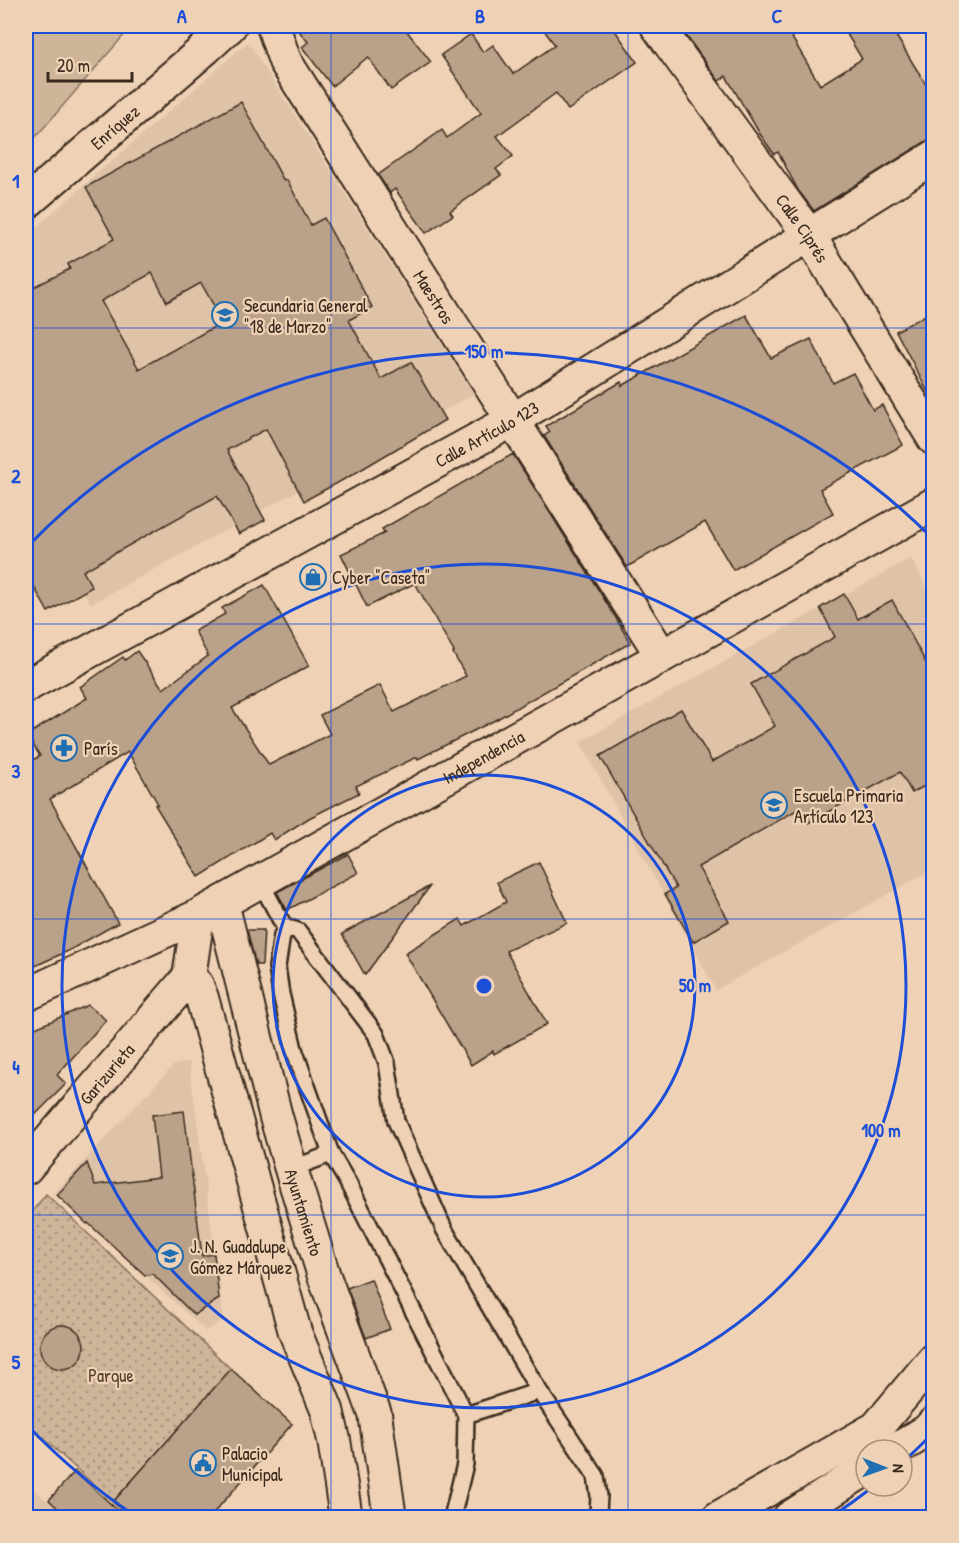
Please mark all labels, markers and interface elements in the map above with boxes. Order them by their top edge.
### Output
text: A [177,2,187,29]
text: B [475,2,485,29]
text: C [772,2,783,29]
scale bar [48,45,132,83]
text: 20 m [57,53,90,78]
street label: Enríquez [85,98,145,155]
text: 1 [12,167,20,194]
street label: Calle Ciprés [770,188,835,267]
street label: Maestros [408,265,461,328]
place label: Secundaria General "18 de Marzo" [244,293,368,339]
school or university icon: Secundaria General "18 de Marzo" [210,300,240,330]
text: 150 m [465,339,503,364]
street label: Calle Artículo 123 [430,395,543,473]
text: 2 [11,462,21,489]
shop icon: Cyber "Caseta" [298,562,328,592]
place label: Cyber "Caseta" [332,565,430,590]
street label: Independencia [438,724,528,789]
pharmacy icon: París [49,733,79,763]
place label: París [84,736,118,761]
text: 3 [12,757,21,784]
place label: Escuela Primaria Artículo 123 [794,783,903,829]
school or university icon: Escuela Primaria Artículo 123 [759,790,789,820]
text: 50 m [679,973,711,998]
centre of rings [474,976,494,996]
street label: Garizurieta [73,1038,140,1110]
text: 4 [12,1053,20,1080]
text: 100 m [861,1118,901,1143]
street label: Ayuntamiento [279,1165,330,1259]
place label: J. N. Guadalupe Gómez Márquez [190,1234,293,1280]
school or university icon: J. N. Guadalupe Gómez Márquez [155,1241,185,1271]
text: 5 [12,1348,21,1375]
park label: Parque [88,1363,134,1388]
north arrow [854,1438,914,1498]
place label: Palacio Municipal [222,1441,283,1487]
public building icon: Palacio Municipal [188,1448,218,1478]
text: N [888,1464,910,1473]

